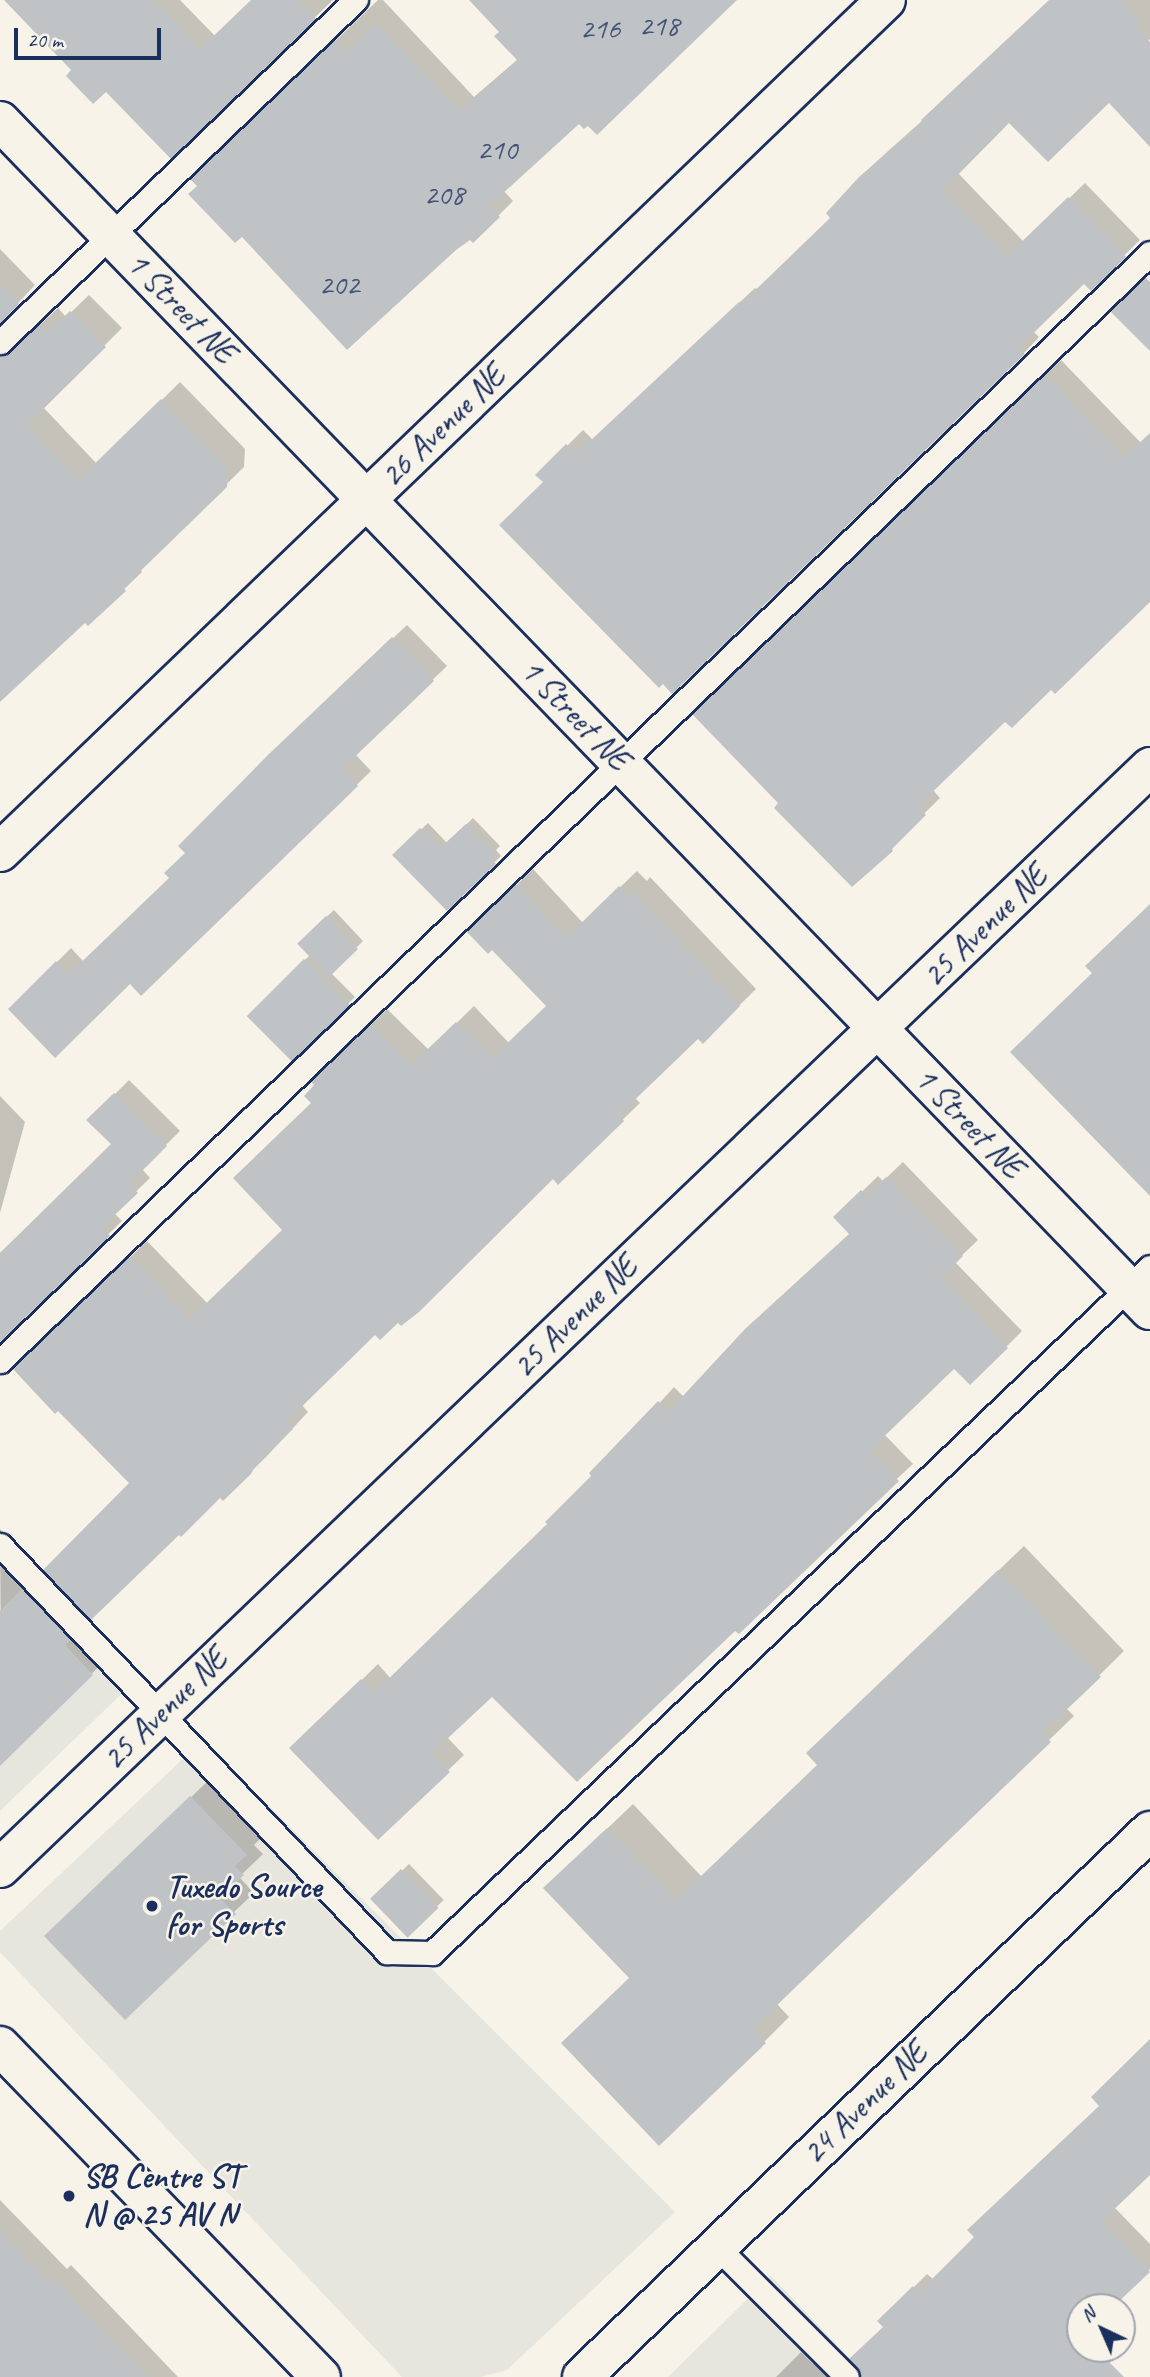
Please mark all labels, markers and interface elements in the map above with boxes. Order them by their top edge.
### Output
house number: 218 [639,7,679,43]
house number: 216 [580,10,620,46]
scale bar [18,14,164,58]
text: 20 m [27,27,63,53]
house number: 210 [477,131,517,167]
house number: 208 [424,176,464,212]
street label: 1 Street NE [118,244,244,372]
house number: 202 [319,266,359,302]
street label: 26 Avenue NE [372,357,514,495]
street label: 1 Street NE [512,651,638,779]
street label: 25 Avenue NE [914,857,1056,995]
street label: 1 Street NE [906,1059,1032,1187]
street label: 25 Avenue NE [504,1248,646,1386]
street label: 25 Avenue NE [94,1640,236,1778]
place label: Tuxedo Source for Sports [166,1867,321,1945]
marker: Tuxedo Source for Sports [144,1898,160,1914]
street label: 24 Avenue NE [794,2034,936,2172]
place label: SB Centre ST N @ 25 AV N [83,2157,240,2235]
marker: SB Centre ST N @ 25 AV N [61,2188,77,2204]
north arrow [1066,2293,1136,2363]
text: N [1075,2302,1100,2327]

